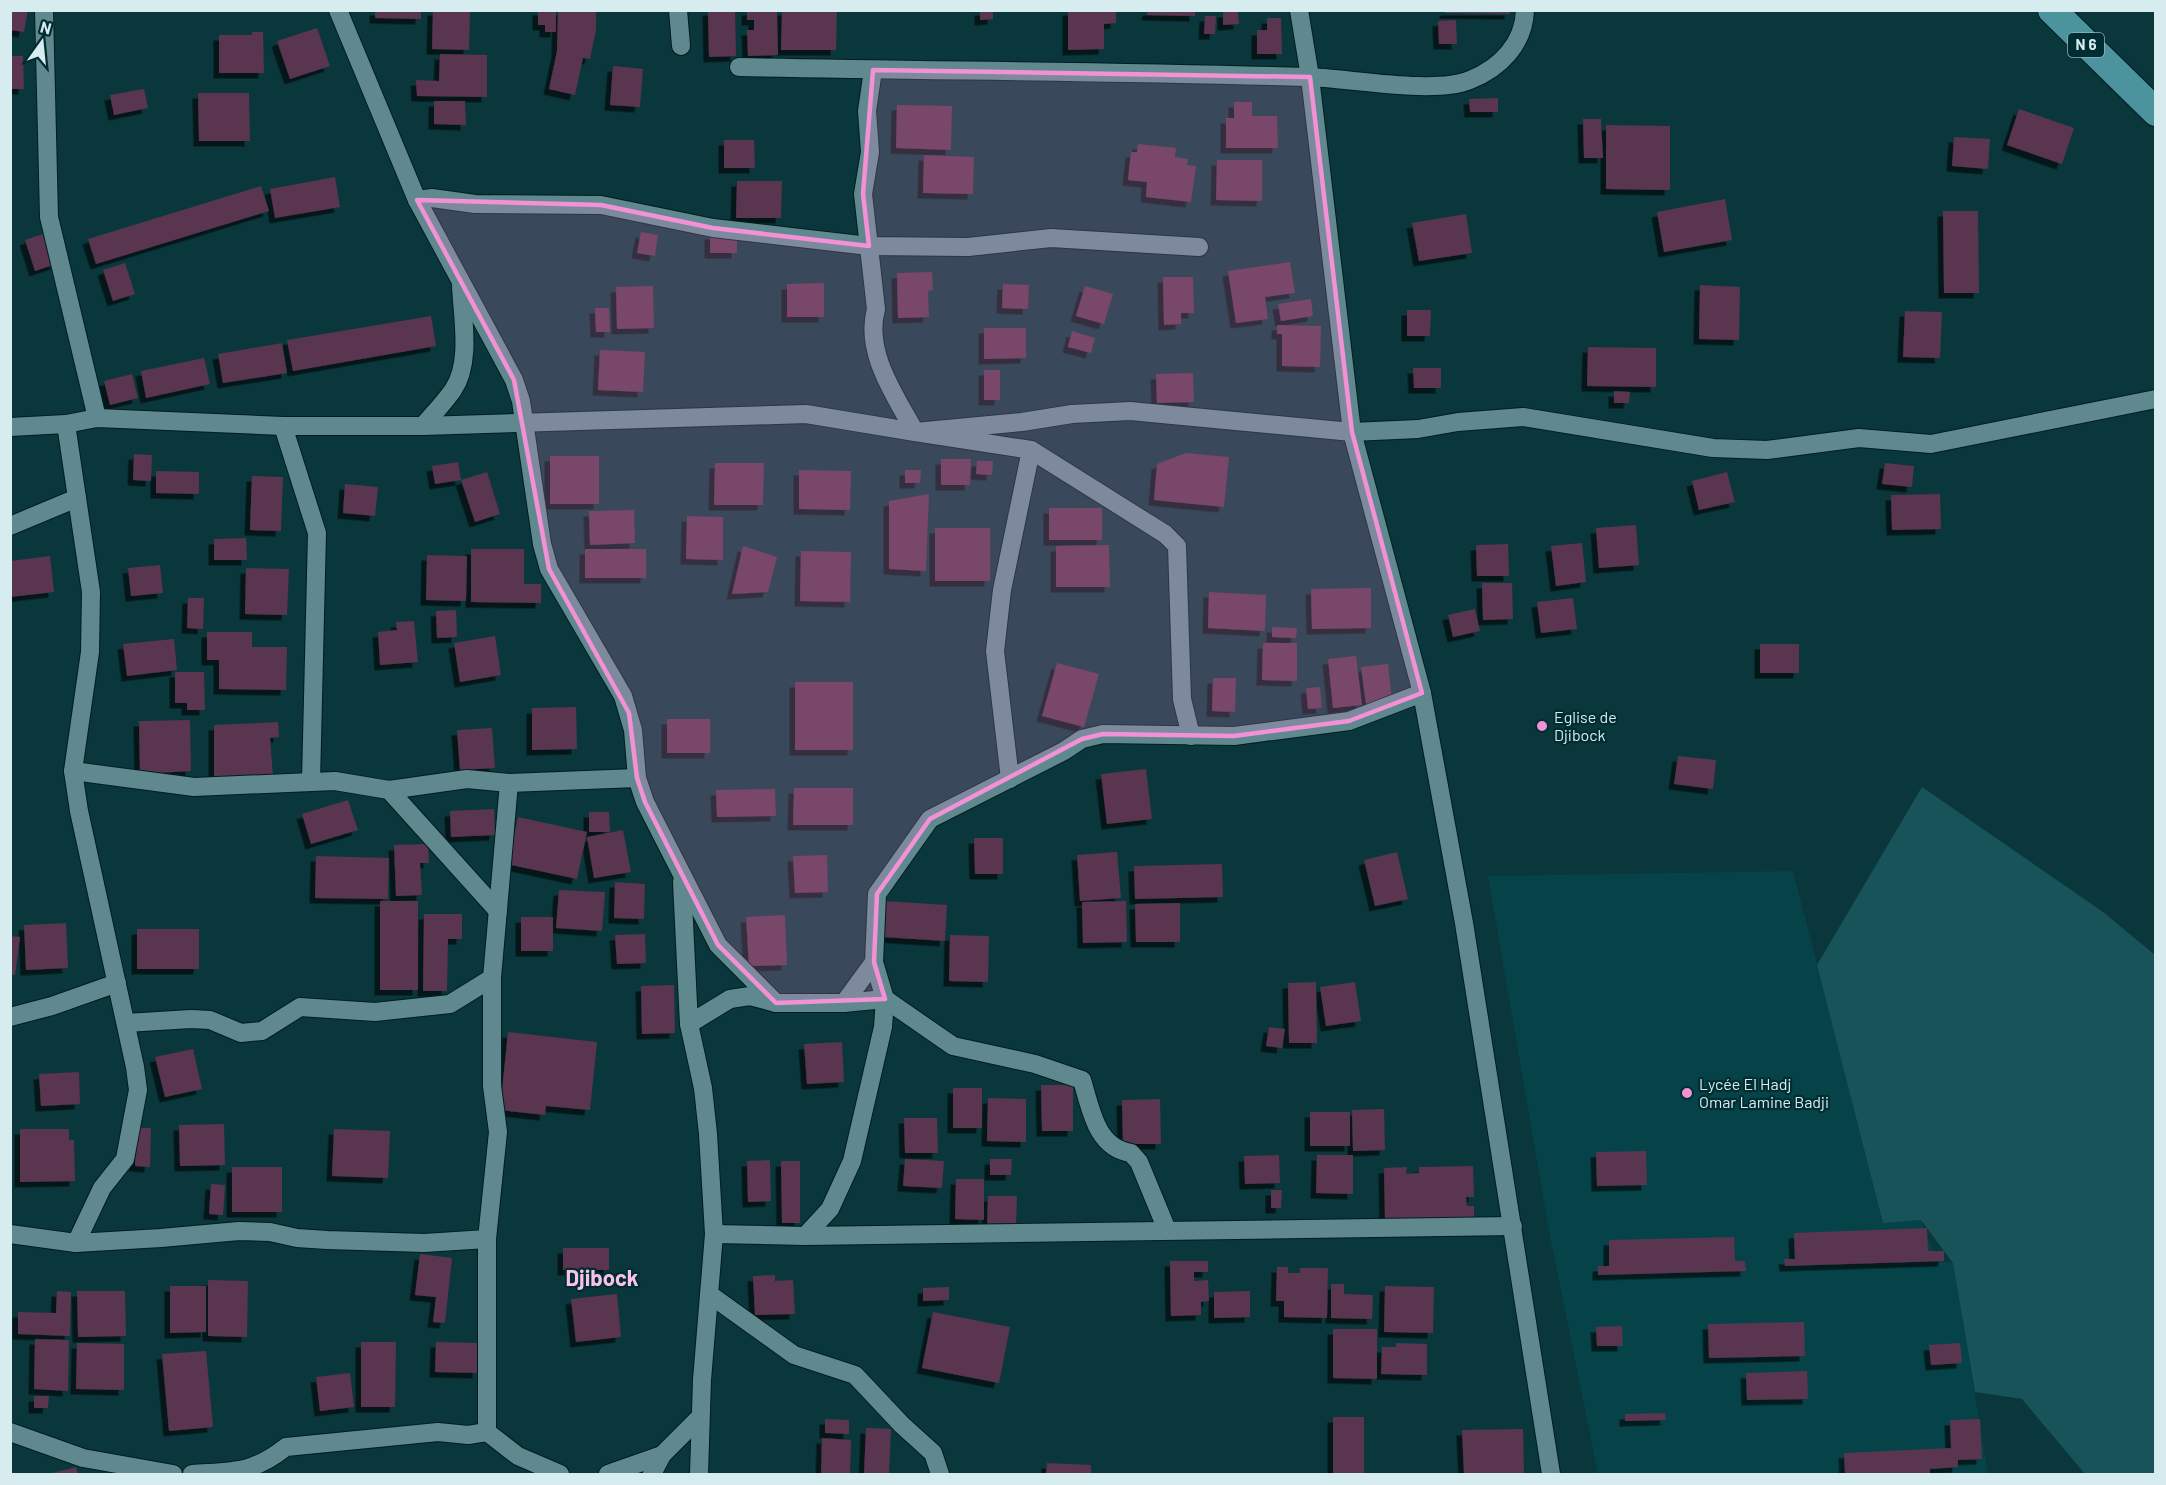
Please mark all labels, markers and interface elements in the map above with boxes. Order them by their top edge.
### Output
north arrow [12,12,72,72]
text: N [38,16,54,38]
road number: N 6 [2068,33,2104,57]
place label: Eglise de Djibock [1554,707,1617,744]
marker: Eglise de Djibock [1535,719,1549,733]
place label: Lycée El Hadj Omar Lamine Badji [1699,1074,1829,1111]
marker: Lycée El Hadj Omar Lamine Badji [1680,1086,1694,1100]
district label: Djibock [566,1264,639,1290]

